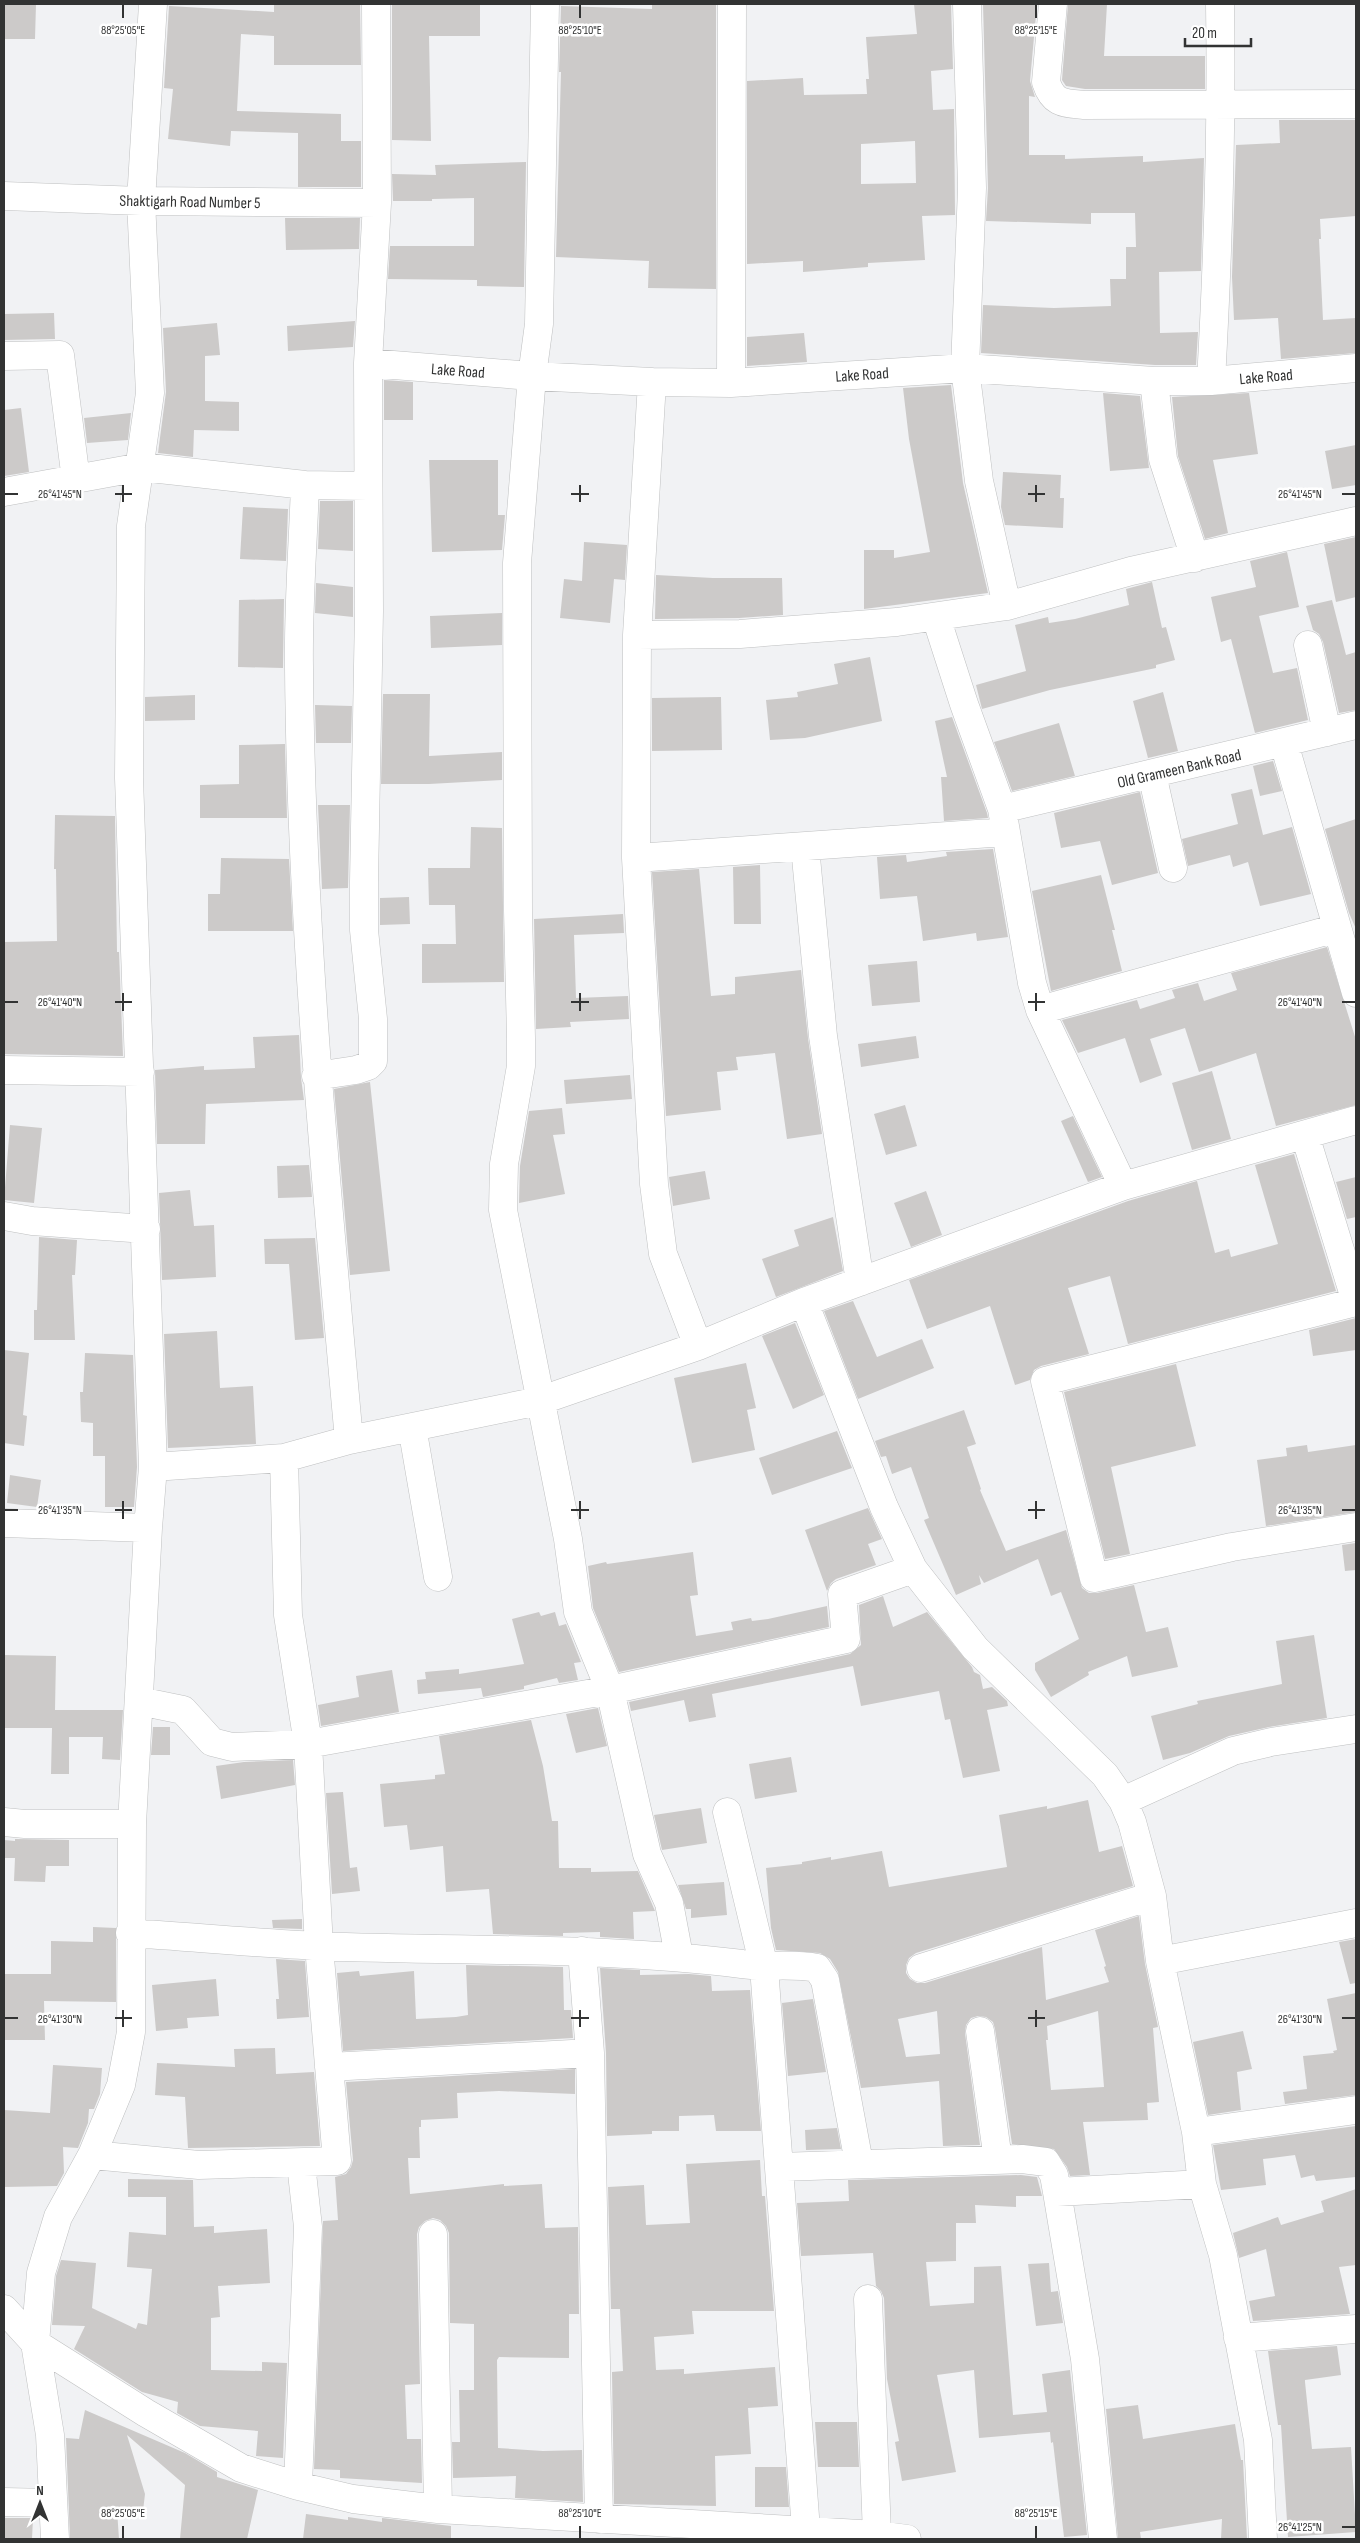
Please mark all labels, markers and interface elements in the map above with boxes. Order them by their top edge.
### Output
scale bar [1185,15,1251,47]
text: 88°25'05"E [101,23,145,38]
text: 88°25'10"E [558,23,602,38]
text: 88°25'15"E [1014,23,1058,38]
text: 20 m [1192,24,1217,43]
street label: Shaktigarh Road Number 5 [119,192,261,213]
street label: Lake Road [431,360,485,383]
street label: Lake Road [835,364,889,387]
street label: Lake Road [1239,366,1294,389]
text: 26°41'45"N [38,487,82,502]
text: 26°41'45"N [1278,487,1322,502]
street label: Old Grameen Bank Road [1116,746,1243,793]
text: 26°41'40"N [38,995,82,1010]
text: 26°41'40"N [1278,995,1322,1010]
text: 26°41'35"N [38,1503,82,1518]
text: 26°41'35"N [1278,1503,1322,1518]
text: 26°41'30"N [38,2012,82,2027]
text: 26°41'30"N [1278,2012,1322,2027]
north arrow [15,2478,65,2528]
text: N [36,2482,44,2499]
text: 88°25'05"E [101,2506,145,2521]
text: 88°25'10"E [558,2506,602,2521]
text: 88°25'15"E [1014,2506,1058,2521]
text: 26°41'25"N [1278,2520,1322,2535]

